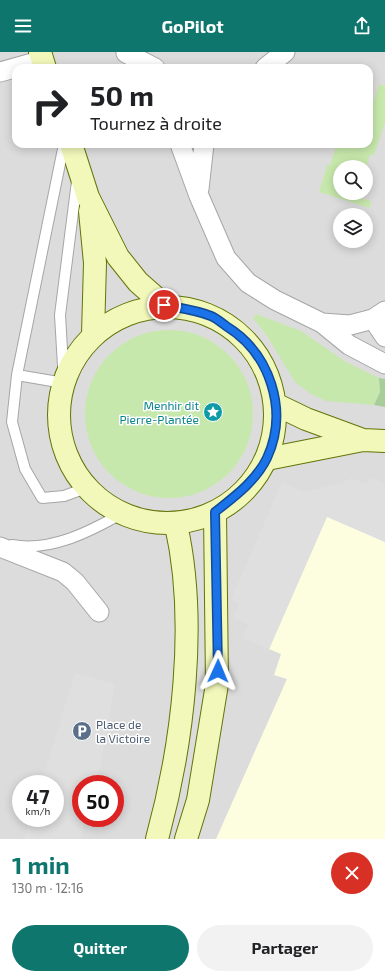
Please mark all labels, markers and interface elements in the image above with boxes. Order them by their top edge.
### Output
icon: menu [12,15,34,37]
text: GoPilot [161,15,224,37]
icon: share [351,15,373,37]
text: 50 m [90,78,154,112]
icon: right [24,80,76,132]
text: Tournez à droite [90,112,222,134]
map controls [333,160,373,248]
button: search [333,160,373,200]
button: layers [333,208,373,248]
pin [147,288,181,322]
icon: arrive [153,294,175,316]
place label: Menhir dit Pierre-Plantée [120,398,199,426]
place icon: Menhir dit Pierre-Plantée [202,401,224,423]
position arrow [197,650,239,692]
place label: Place de la Victoire [96,717,150,745]
parking icon: Place de la Victoire [71,720,93,742]
speed limit sign: 50 [72,775,124,827]
text: 47 [26,784,50,808]
text: km/h [26,805,50,817]
text: 1 min [12,850,70,879]
button: close [331,852,373,894]
text: 130 m · 12:16 [12,880,84,896]
button: Quitter [12,925,189,971]
button: Partager [197,925,373,971]

